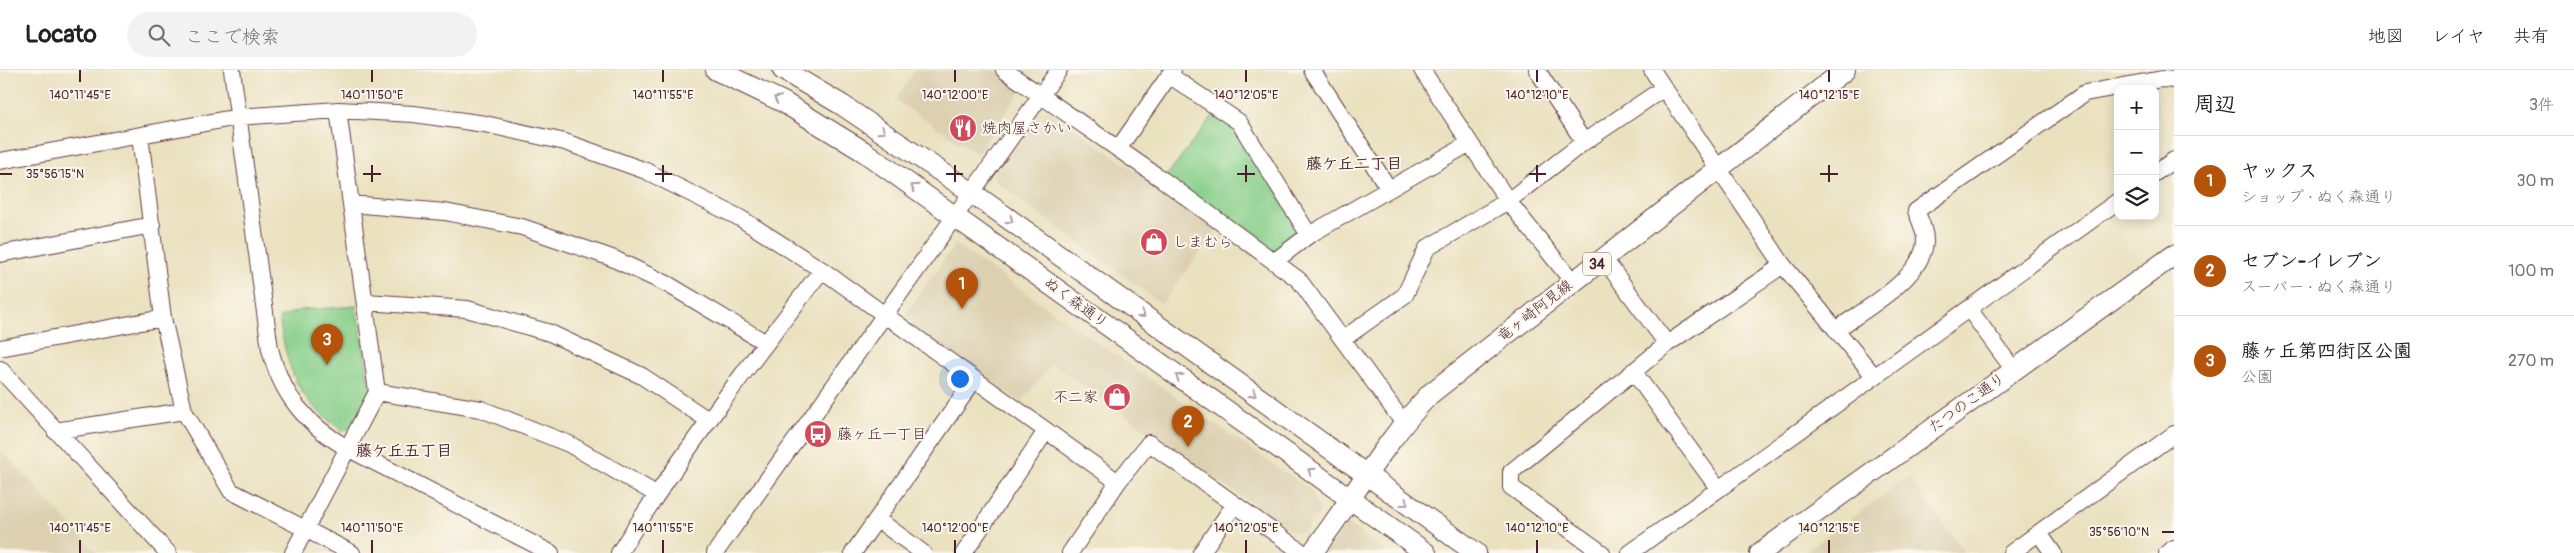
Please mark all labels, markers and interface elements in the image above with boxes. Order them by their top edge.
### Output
search box [127,12,477,57]
text: Locato [25,20,97,49]
icon: search [145,21,173,49]
text: ここで検索 [185,25,280,49]
text: 地図 [2368,25,2404,48]
text: レイヤ [2432,25,2485,48]
text: 共有 [2513,25,2549,48]
map controls [2114,85,2159,220]
button: + [2114,85,2159,130]
text: 140°11'45"E [49,88,111,103]
text: 140°11'50"E [341,88,403,103]
text: 140°11'55"E [633,88,694,103]
text: 140°12'00"E [922,88,988,103]
text: 140°12'05"E [1214,88,1278,103]
text: 140°12'10"E [1506,88,1568,103]
text: 140°12'15"E [1798,88,1860,103]
text: 周辺 [2194,91,2236,118]
one-way arrow [773,95,782,106]
text: 3件 [2529,95,2554,115]
restaurant icon: 焼肉屋さかい [948,113,978,143]
place label: 焼肉屋さかい [982,119,1072,138]
one-way arrow [877,125,886,135]
button: − [2114,130,2159,175]
district label: 藤ケ丘二丁目 [1306,154,1402,174]
text: ヤックス [2241,159,2317,183]
text: 35°56'15"N [26,167,84,182]
text: 1 [2207,171,2213,191]
text: 30 m [2516,171,2554,191]
button: layers [2114,175,2159,220]
one-way arrow [910,184,920,193]
text: ショップ · ぬく森通り [2241,187,2396,207]
one-way arrow [1004,214,1014,223]
shop icon: しまむら [1139,227,1169,257]
place label: しまむら [1173,233,1233,252]
text: セブン-イレブン [2241,249,2382,273]
road number: 34 [1583,252,1611,275]
text: 2 [2206,261,2214,281]
text: 100 m [2508,261,2554,281]
pin: 1 [946,268,978,309]
street label: ぬく森通り [1040,273,1112,333]
street label: 竜ヶ崎阿見線 [1494,276,1576,346]
text: スーパー · ぬく森通り [2241,277,2396,297]
one-way arrow [1136,309,1146,318]
pin: 3 [311,324,343,365]
text: 藤ヶ丘第四街区公園 [2241,339,2412,363]
text: 3 [2206,351,2214,371]
text: 270 m [2508,351,2554,371]
your location [947,366,973,392]
text: 公園 [2241,367,2273,387]
street label: たつのこ通り [1925,369,2009,437]
one-way arrow [1175,374,1184,383]
shop icon: 不二家 [1102,382,1132,412]
place label: 不二家 [1053,388,1098,407]
one-way arrow [1247,388,1257,397]
pin: 2 [1172,406,1204,447]
bus stop icon: 藤ヶ丘一丁目 [803,419,833,449]
place label: 藤ヶ丘一丁目 [837,425,927,444]
district label: 藤ケ丘五丁目 [356,441,452,461]
one-way arrow [1307,468,1317,477]
one-way arrow [1400,497,1409,506]
text: 140°11'45"E [49,521,111,536]
text: 140°11'50"E [341,521,403,536]
text: 140°11'55"E [633,521,694,536]
text: 140°12'00"E [922,521,988,536]
text: 140°12'05"E [1214,521,1278,536]
text: 140°12'10"E [1506,521,1568,536]
text: 140°12'15"E [1798,521,1860,536]
text: 35°56'10"N [2089,525,2149,540]

